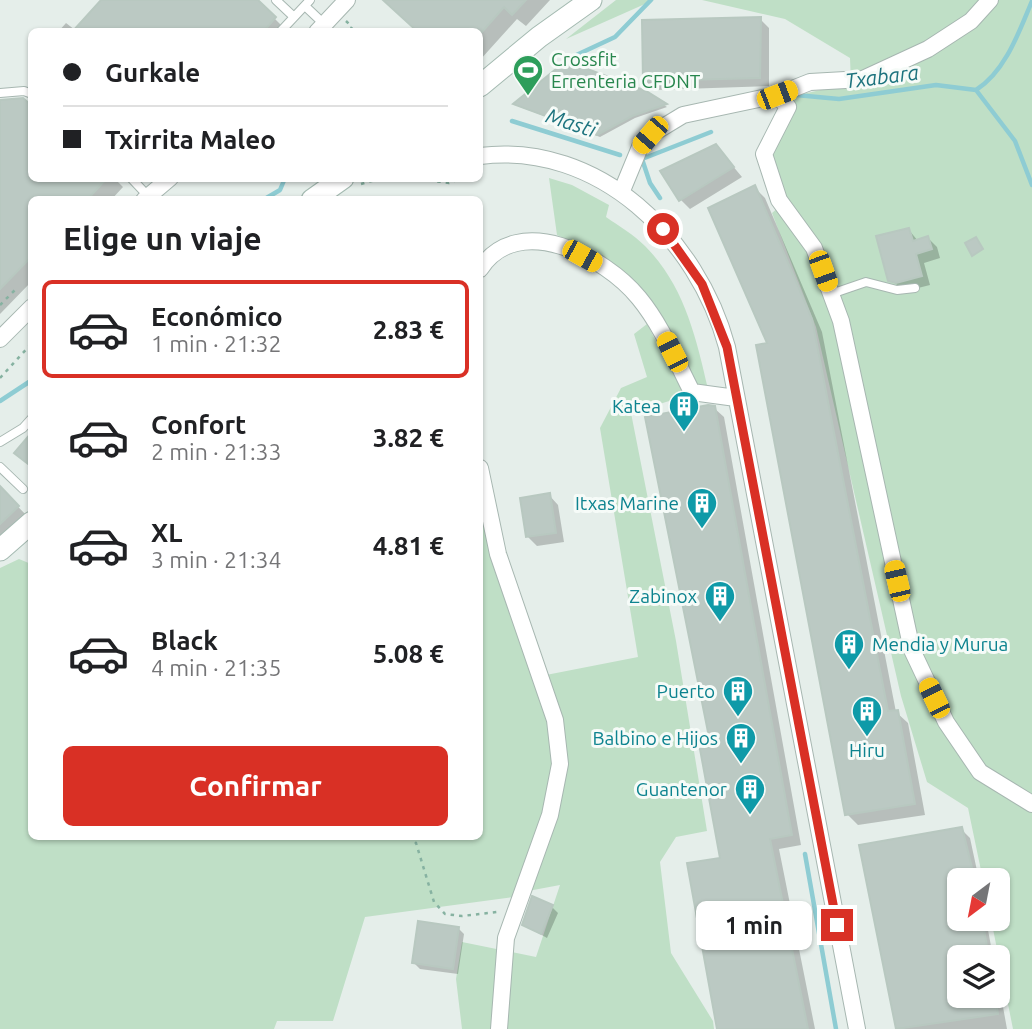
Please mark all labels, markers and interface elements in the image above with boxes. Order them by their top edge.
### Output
place label: Crossfit Errenteria CFDNT [551,48,701,92]
sports icon: Crossfit Errenteria CFDNT [511,53,545,97]
text: Gurkale [105,58,200,87]
water label: Txabara [844,60,920,92]
car [754,78,801,112]
water label: Masti [543,103,600,142]
car [629,112,672,158]
text: Txirrita Maleo [105,125,276,154]
route start [647,213,679,245]
text: Elige un viaje [63,220,262,256]
car [559,237,606,275]
car [806,248,841,294]
icon: car [67,298,130,361]
text: Económico [151,302,283,331]
text: 2.83 € [373,315,444,344]
car [654,329,691,375]
text: 1 min · 21:32 [151,331,282,356]
building icon: Katea [667,389,701,433]
place label: Katea [612,395,661,417]
icon: car [67,406,130,469]
text: Confort [151,410,246,439]
text: 3.82 € [373,423,444,452]
text: 2 min · 21:33 [151,439,282,464]
building icon: Itxas Marine [685,486,719,530]
place label: Itxas Marine [575,492,679,514]
icon: car [67,514,130,577]
text: XL [151,518,182,547]
text: 4.81 € [373,531,444,560]
text: 3 min · 21:34 [151,547,282,572]
car [883,558,912,604]
building icon: Zabinox [703,579,737,623]
place label: Zabinox [629,585,697,607]
icon: car [67,622,130,685]
text: Black [151,626,218,655]
building icon: Mendia y Murua [832,627,866,671]
place label: Mendia y Murua [872,633,1008,655]
text: 5.08 € [373,639,444,668]
text: 4 min · 21:35 [151,655,282,680]
building icon: Puerto [721,674,755,718]
car [916,675,953,721]
place label: Puerto [657,680,715,702]
building icon: Hiru [850,694,884,738]
building icon: Balbino e Hijos [724,721,758,765]
place label: Balbino e Hijos [592,727,718,749]
place label: Hiru [849,739,885,761]
button: Confirmar [63,746,448,826]
building icon: Guantenor [733,772,767,816]
place label: Guantenor [636,778,727,800]
north arrow [947,868,1010,931]
map controls [947,868,1010,1008]
callout: 1 min [697,900,812,950]
route end [821,909,853,941]
text: 1 min [725,913,783,938]
button: layers [947,945,1010,1008]

